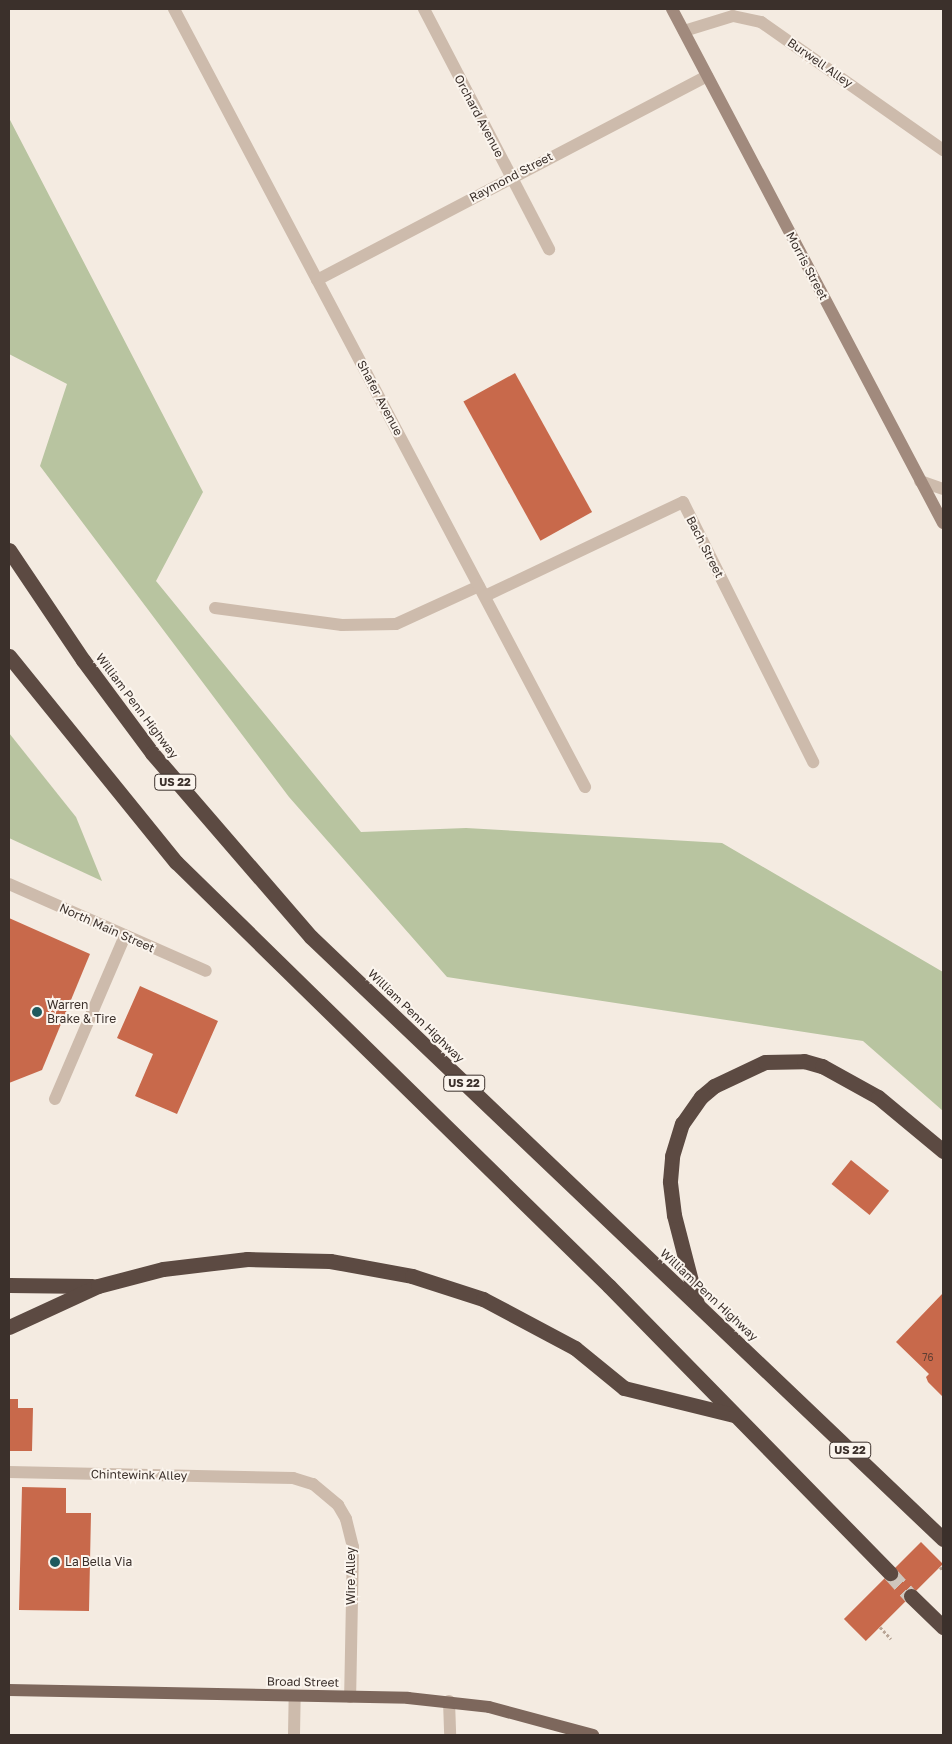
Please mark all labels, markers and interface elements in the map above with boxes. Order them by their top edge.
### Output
street label: Burwell Alley [785,35,855,91]
street label: Orchard Avenue [451,72,507,160]
street label: Raymond Street [467,149,555,205]
street label: Morris Street [783,230,831,302]
street label: Shafer Avenue [354,358,406,438]
street label: Bach Street [683,514,727,580]
street label: William Penn Highway [93,650,181,762]
road number: US 22 [154,774,196,790]
street label: North Main Street [57,901,157,955]
street label: William Penn Highway [365,966,467,1066]
place label: Warren Brake & Tire [47,998,116,1026]
marker: Warren Brake & Tire [31,1006,43,1018]
road number: US 22 [443,1074,485,1092]
street label: William Penn Highway [657,1246,761,1344]
house number: 76 [922,1352,934,1364]
road number: US 22 [829,1442,871,1458]
street label: Chintewink Alley [91,1467,187,1483]
street label: Wire Alley [344,1547,358,1605]
place label: La Bella Via [65,1555,132,1569]
marker: La Bella Via [49,1556,61,1568]
street label: Broad Street [267,1674,339,1690]

